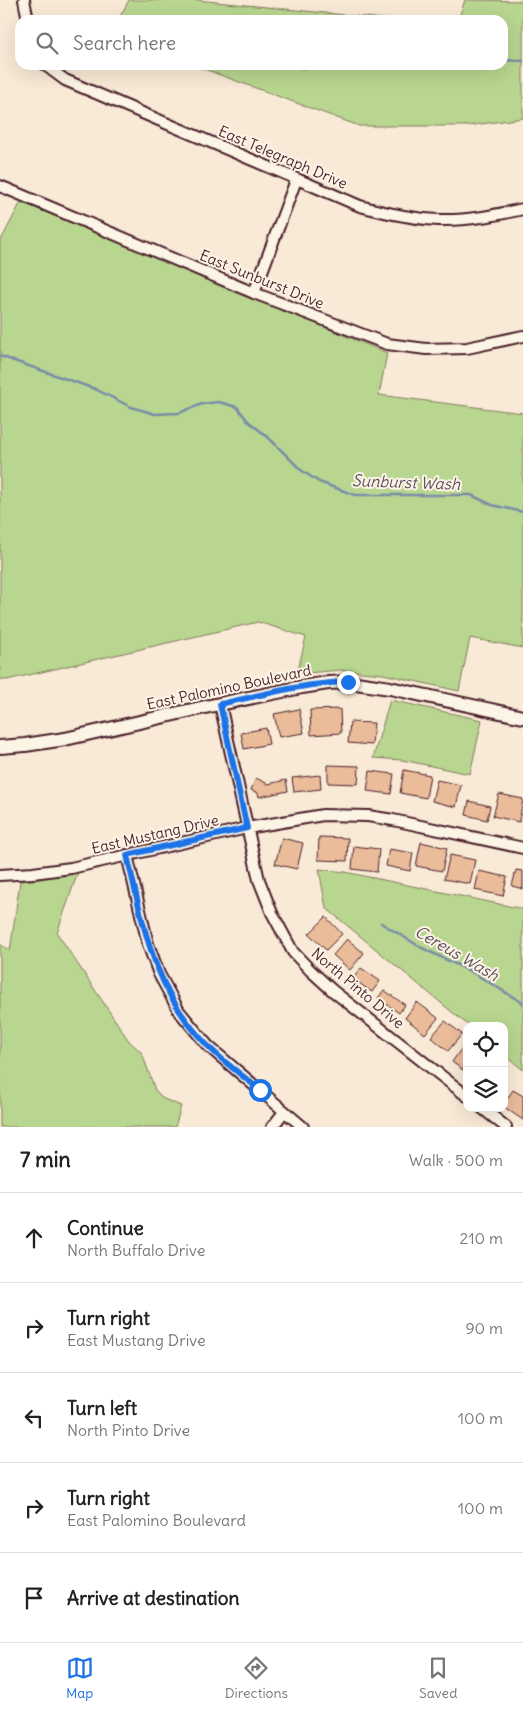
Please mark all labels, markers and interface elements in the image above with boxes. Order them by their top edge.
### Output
search box [15,15,508,70]
icon: search [33,29,61,57]
text: Search here [73,31,176,55]
street label: East Telegraph Drive [216,121,350,193]
street label: East Sunburst Drive [197,245,327,313]
water label: Sunburst Wash [352,470,461,494]
street label: East Palomino Boulevard [145,660,313,714]
route end [337,671,360,694]
street label: East Mustang Drive [90,810,220,858]
water label: Cereus Wash [412,921,503,985]
street label: North Pinto Drive [308,944,408,1032]
map controls [463,1022,508,1112]
button: locate [463,1022,508,1067]
button: layers [463,1067,508,1112]
route start [249,1079,272,1102]
text: 7 min [20,1146,71,1173]
text: Walk · 500 m [409,1150,503,1170]
text: Continue [67,1216,144,1240]
icon: ahead [20,1224,48,1252]
text: 210 m [460,1228,503,1248]
text: North Buffalo Drive [67,1240,205,1260]
text: Turn right [67,1306,150,1330]
icon: right [20,1314,48,1342]
text: 90 m [465,1318,503,1338]
text: East Mustang Drive [67,1330,206,1350]
text: Turn left [67,1396,137,1420]
icon: left [20,1404,48,1432]
text: 100 m [458,1408,503,1428]
text: North Pinto Drive [67,1420,190,1440]
text: Turn right [67,1486,150,1510]
icon: right [20,1494,48,1522]
text: 100 m [458,1498,503,1518]
text: East Palomino Boulevard [67,1510,246,1530]
icon: arrive [20,1584,48,1612]
text: Arrive at destination [67,1586,240,1610]
tab: Map [66,1654,94,1702]
tab: Directions [225,1654,288,1702]
tab: Saved [419,1654,457,1702]

